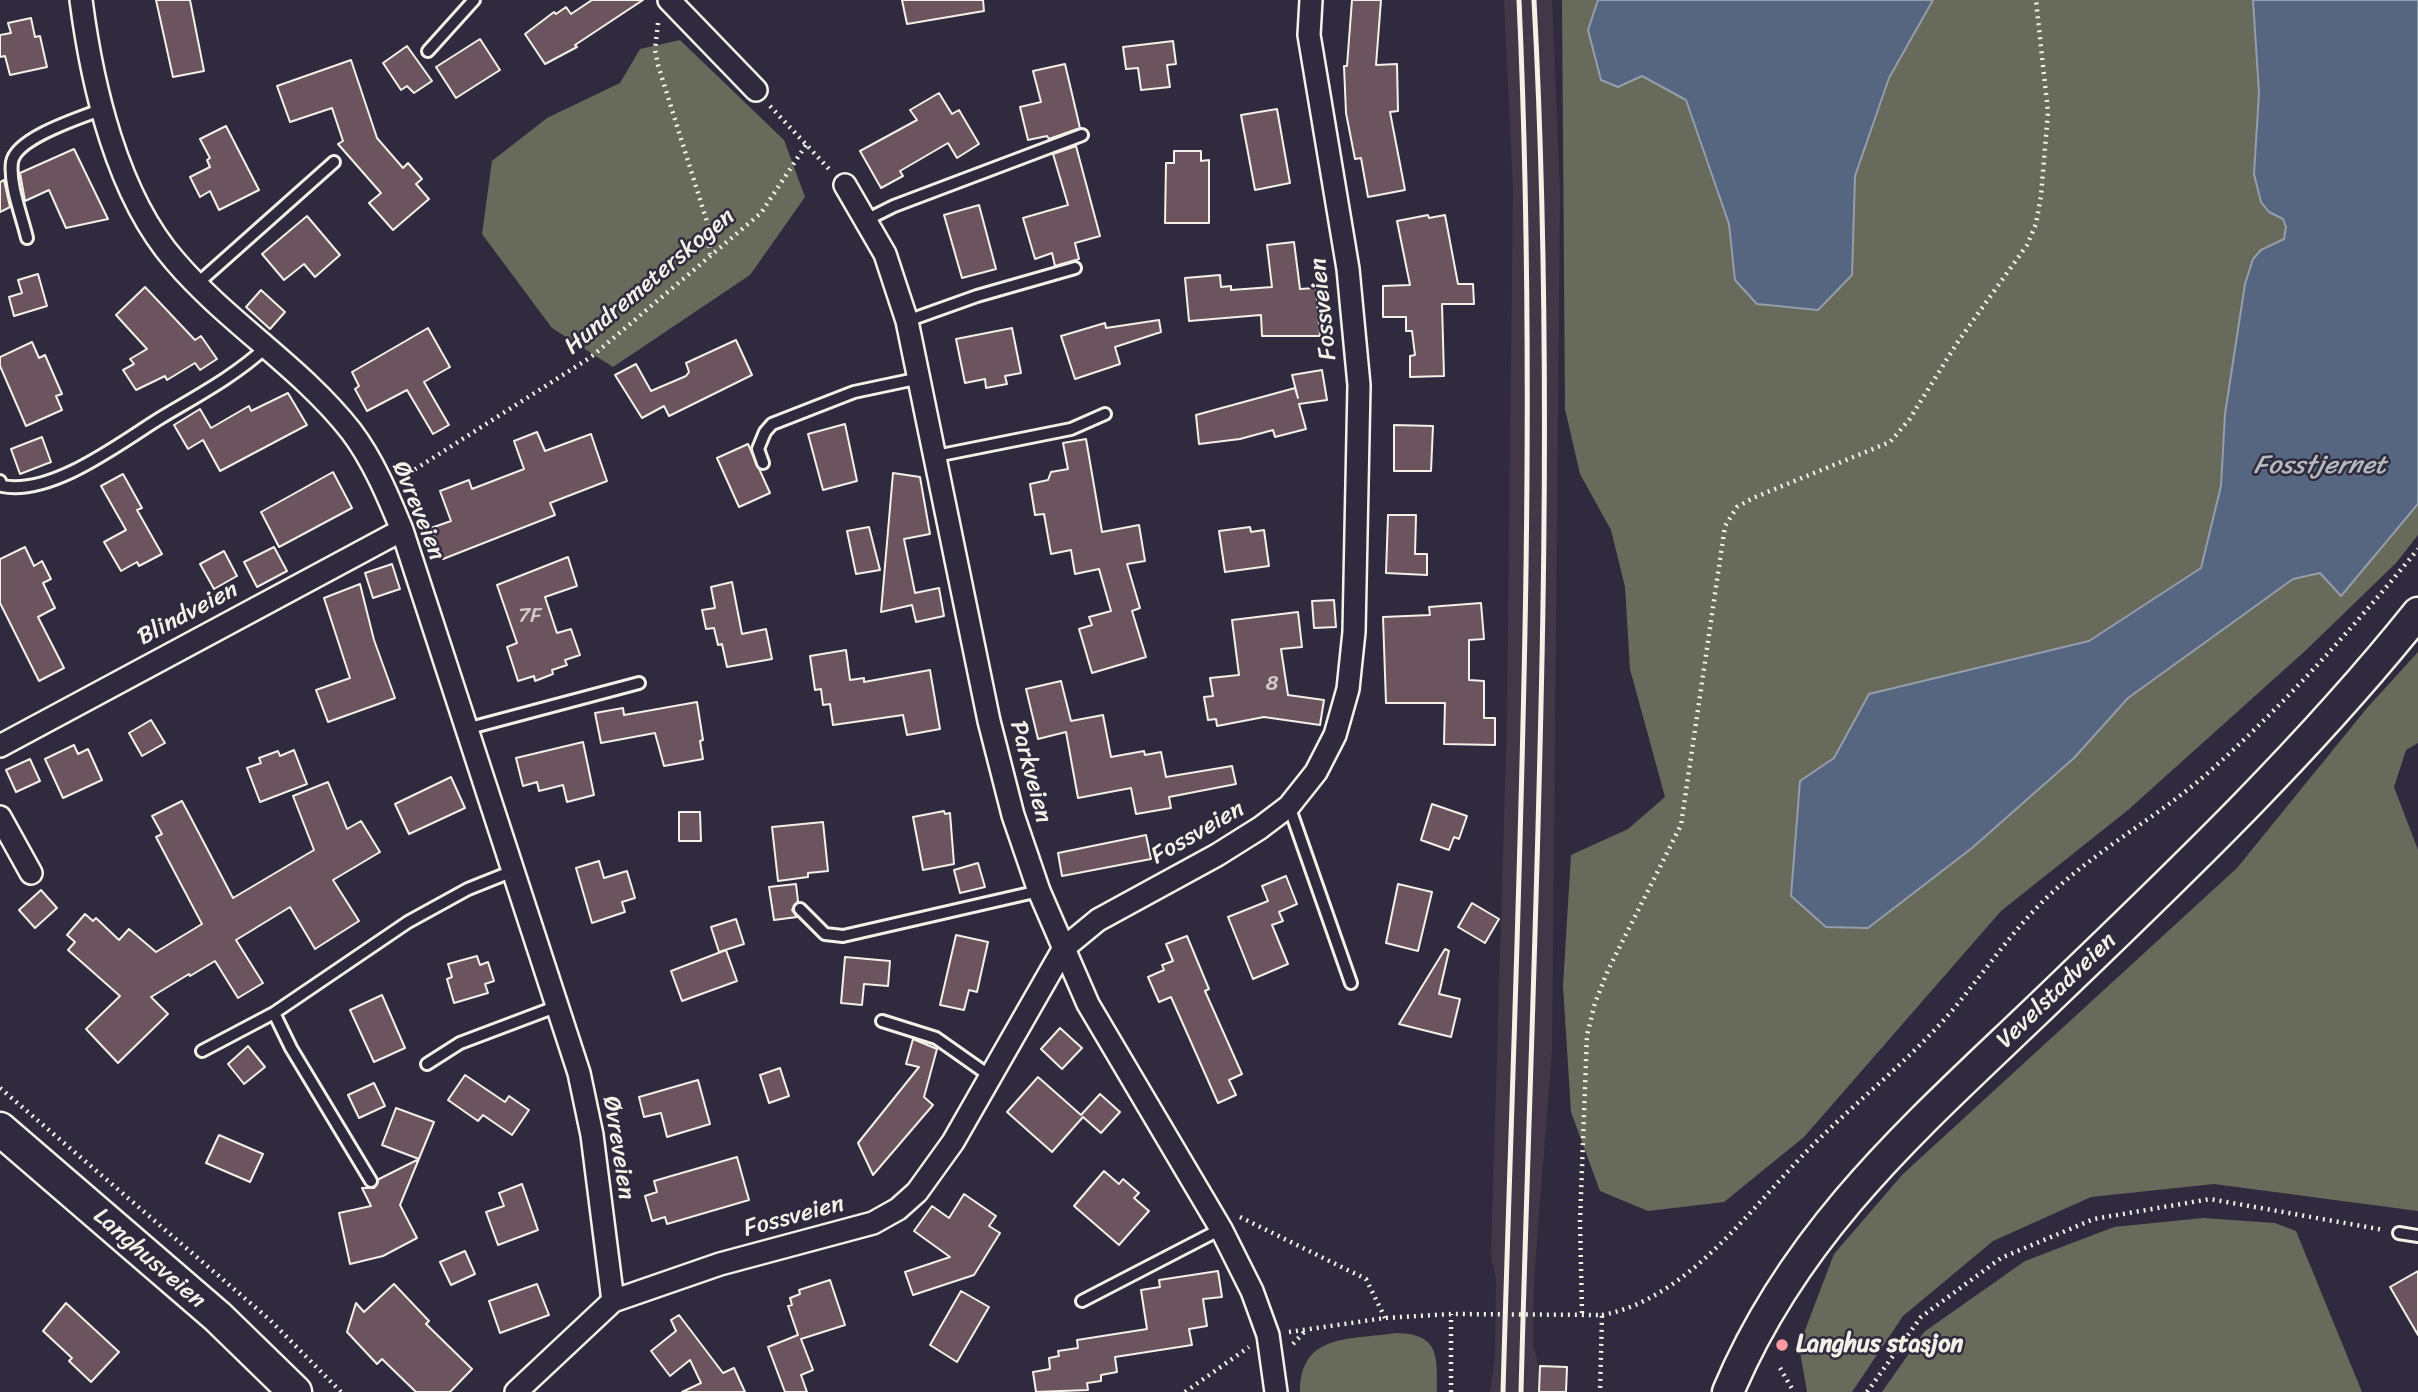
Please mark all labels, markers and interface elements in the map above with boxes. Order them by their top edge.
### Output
street label: Hundremeterskogen [559,203,741,361]
street label: Fossveien [1304,256,1344,362]
water label: Fosstjernet [2254,450,2386,482]
street label: Øvreveien [385,457,451,565]
street label: Blindveien [133,576,243,652]
house number: 7F [518,604,542,630]
house number: 8 [1266,672,1278,698]
street label: Parkveien [1003,718,1057,826]
street label: Fossveien [1146,795,1250,871]
street label: Vevelstadveien [1991,927,2123,1055]
street label: Øvreveien [596,1094,640,1202]
street label: Fossveien [741,1190,847,1244]
street label: Langhusveien [87,1202,211,1316]
place label: Langhus stasjon [1796,1331,1963,1359]
marker: Langhus stasjon [1774,1337,1790,1353]

